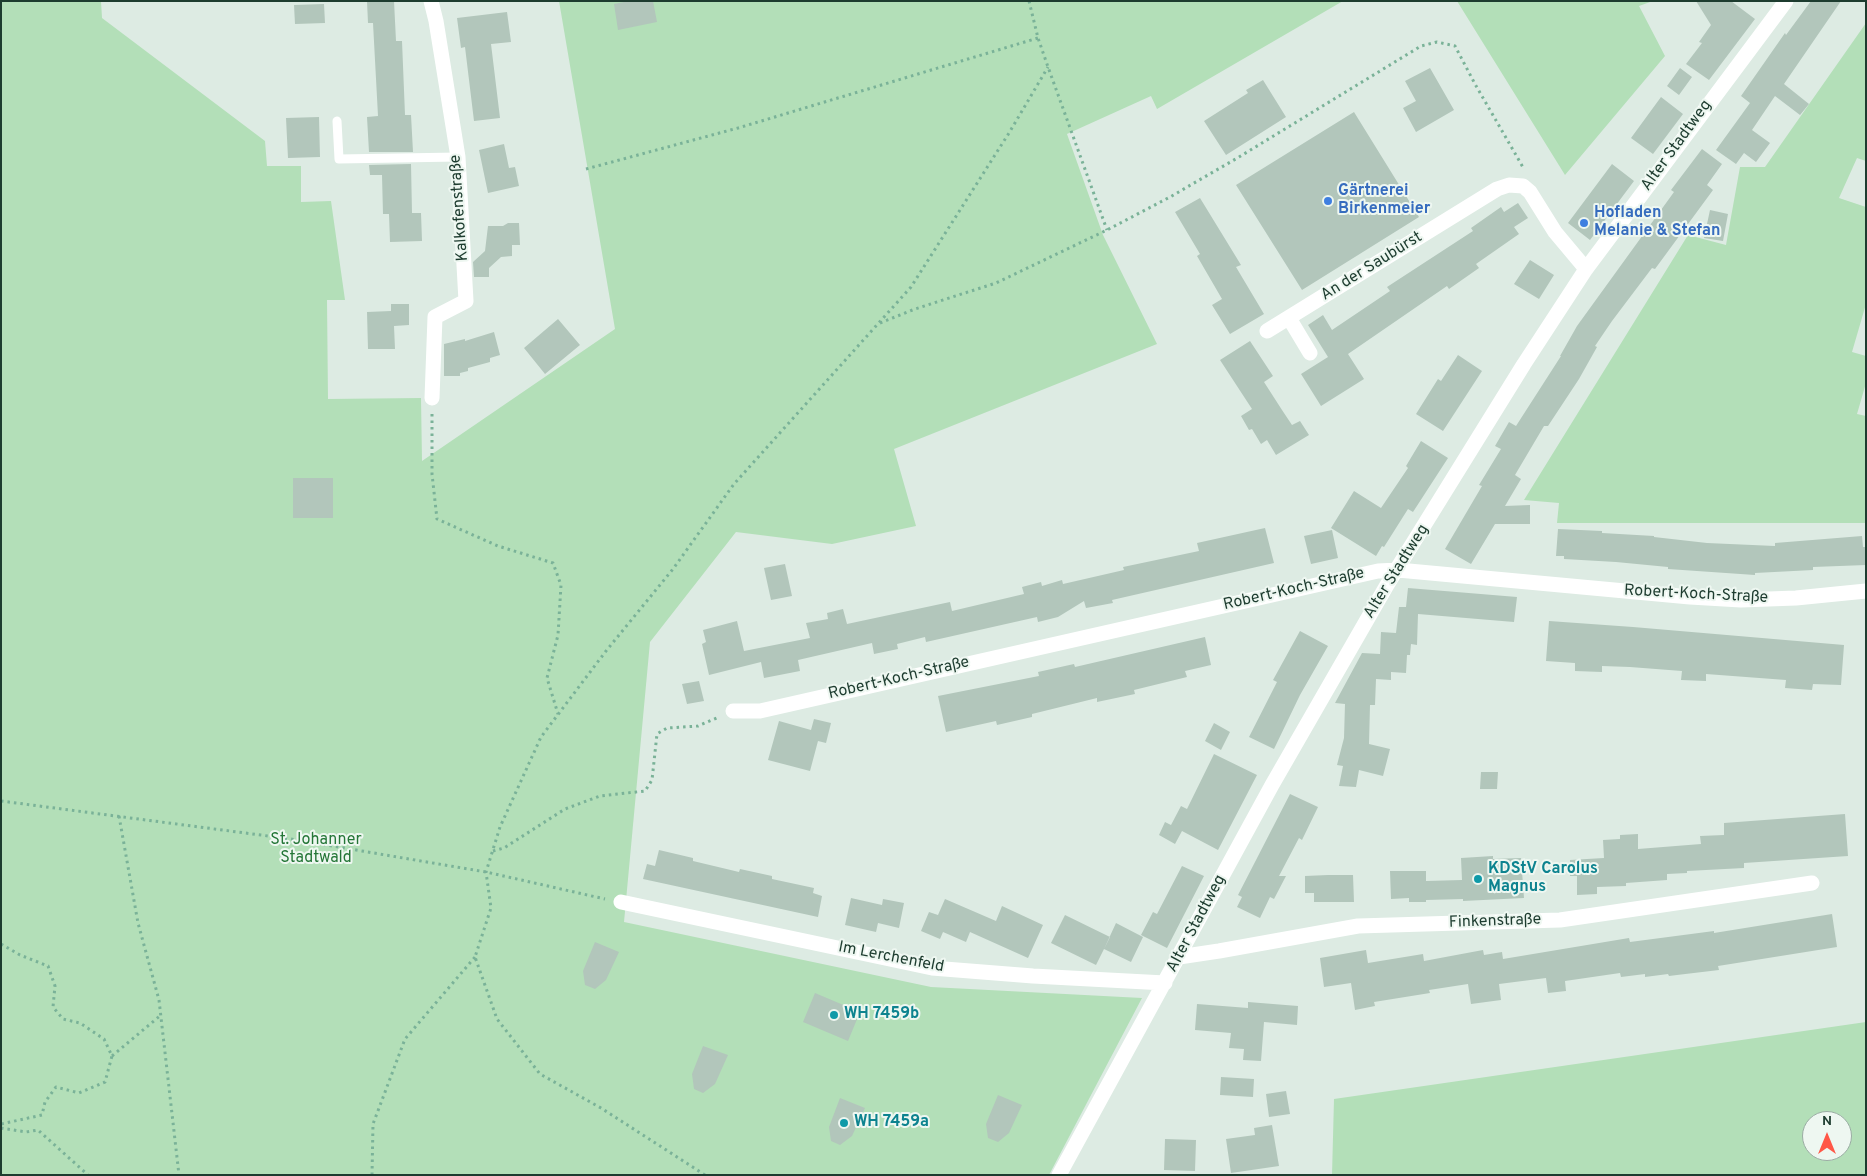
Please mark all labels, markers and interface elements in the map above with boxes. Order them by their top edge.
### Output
street label: Alter Stadtweg [1638,97,1716,195]
street label: Kalkofenstraße [447,154,473,262]
place label: Gärtnerei Birkenmeier [1338,182,1430,220]
marker: Gärtnerei Birkenmeier [1322,195,1334,207]
place label: Hofladen Melanie & Stefan [1594,204,1721,242]
marker: Hofladen Melanie & Stefan [1578,217,1590,229]
street label: An der Saubürst [1318,228,1426,306]
street label: Alter Stadtweg [1360,521,1434,623]
street label: Robert-Koch-Straße [1222,564,1366,616]
street label: Robert-Koch-Straße [1623,582,1769,608]
street label: Robert-Koch-Straße [827,653,971,705]
park label: St. Johanner Stadtwald [270,831,362,869]
place label: KDStV Carolus Magnus [1488,860,1598,898]
street label: Alter Stadtweg [1163,872,1231,976]
marker: KDStV Carolus Magnus [1472,873,1484,885]
street label: Finkenstraße [1449,911,1541,933]
street label: Im Lerchenfeld [837,938,945,978]
place label: WH 7459b [844,1005,919,1025]
marker: WH 7459b [828,1009,840,1021]
north arrow [1802,1111,1852,1161]
place label: WH 7459a [854,1113,929,1133]
text: N [1822,1113,1832,1130]
marker: WH 7459a [838,1117,850,1129]

